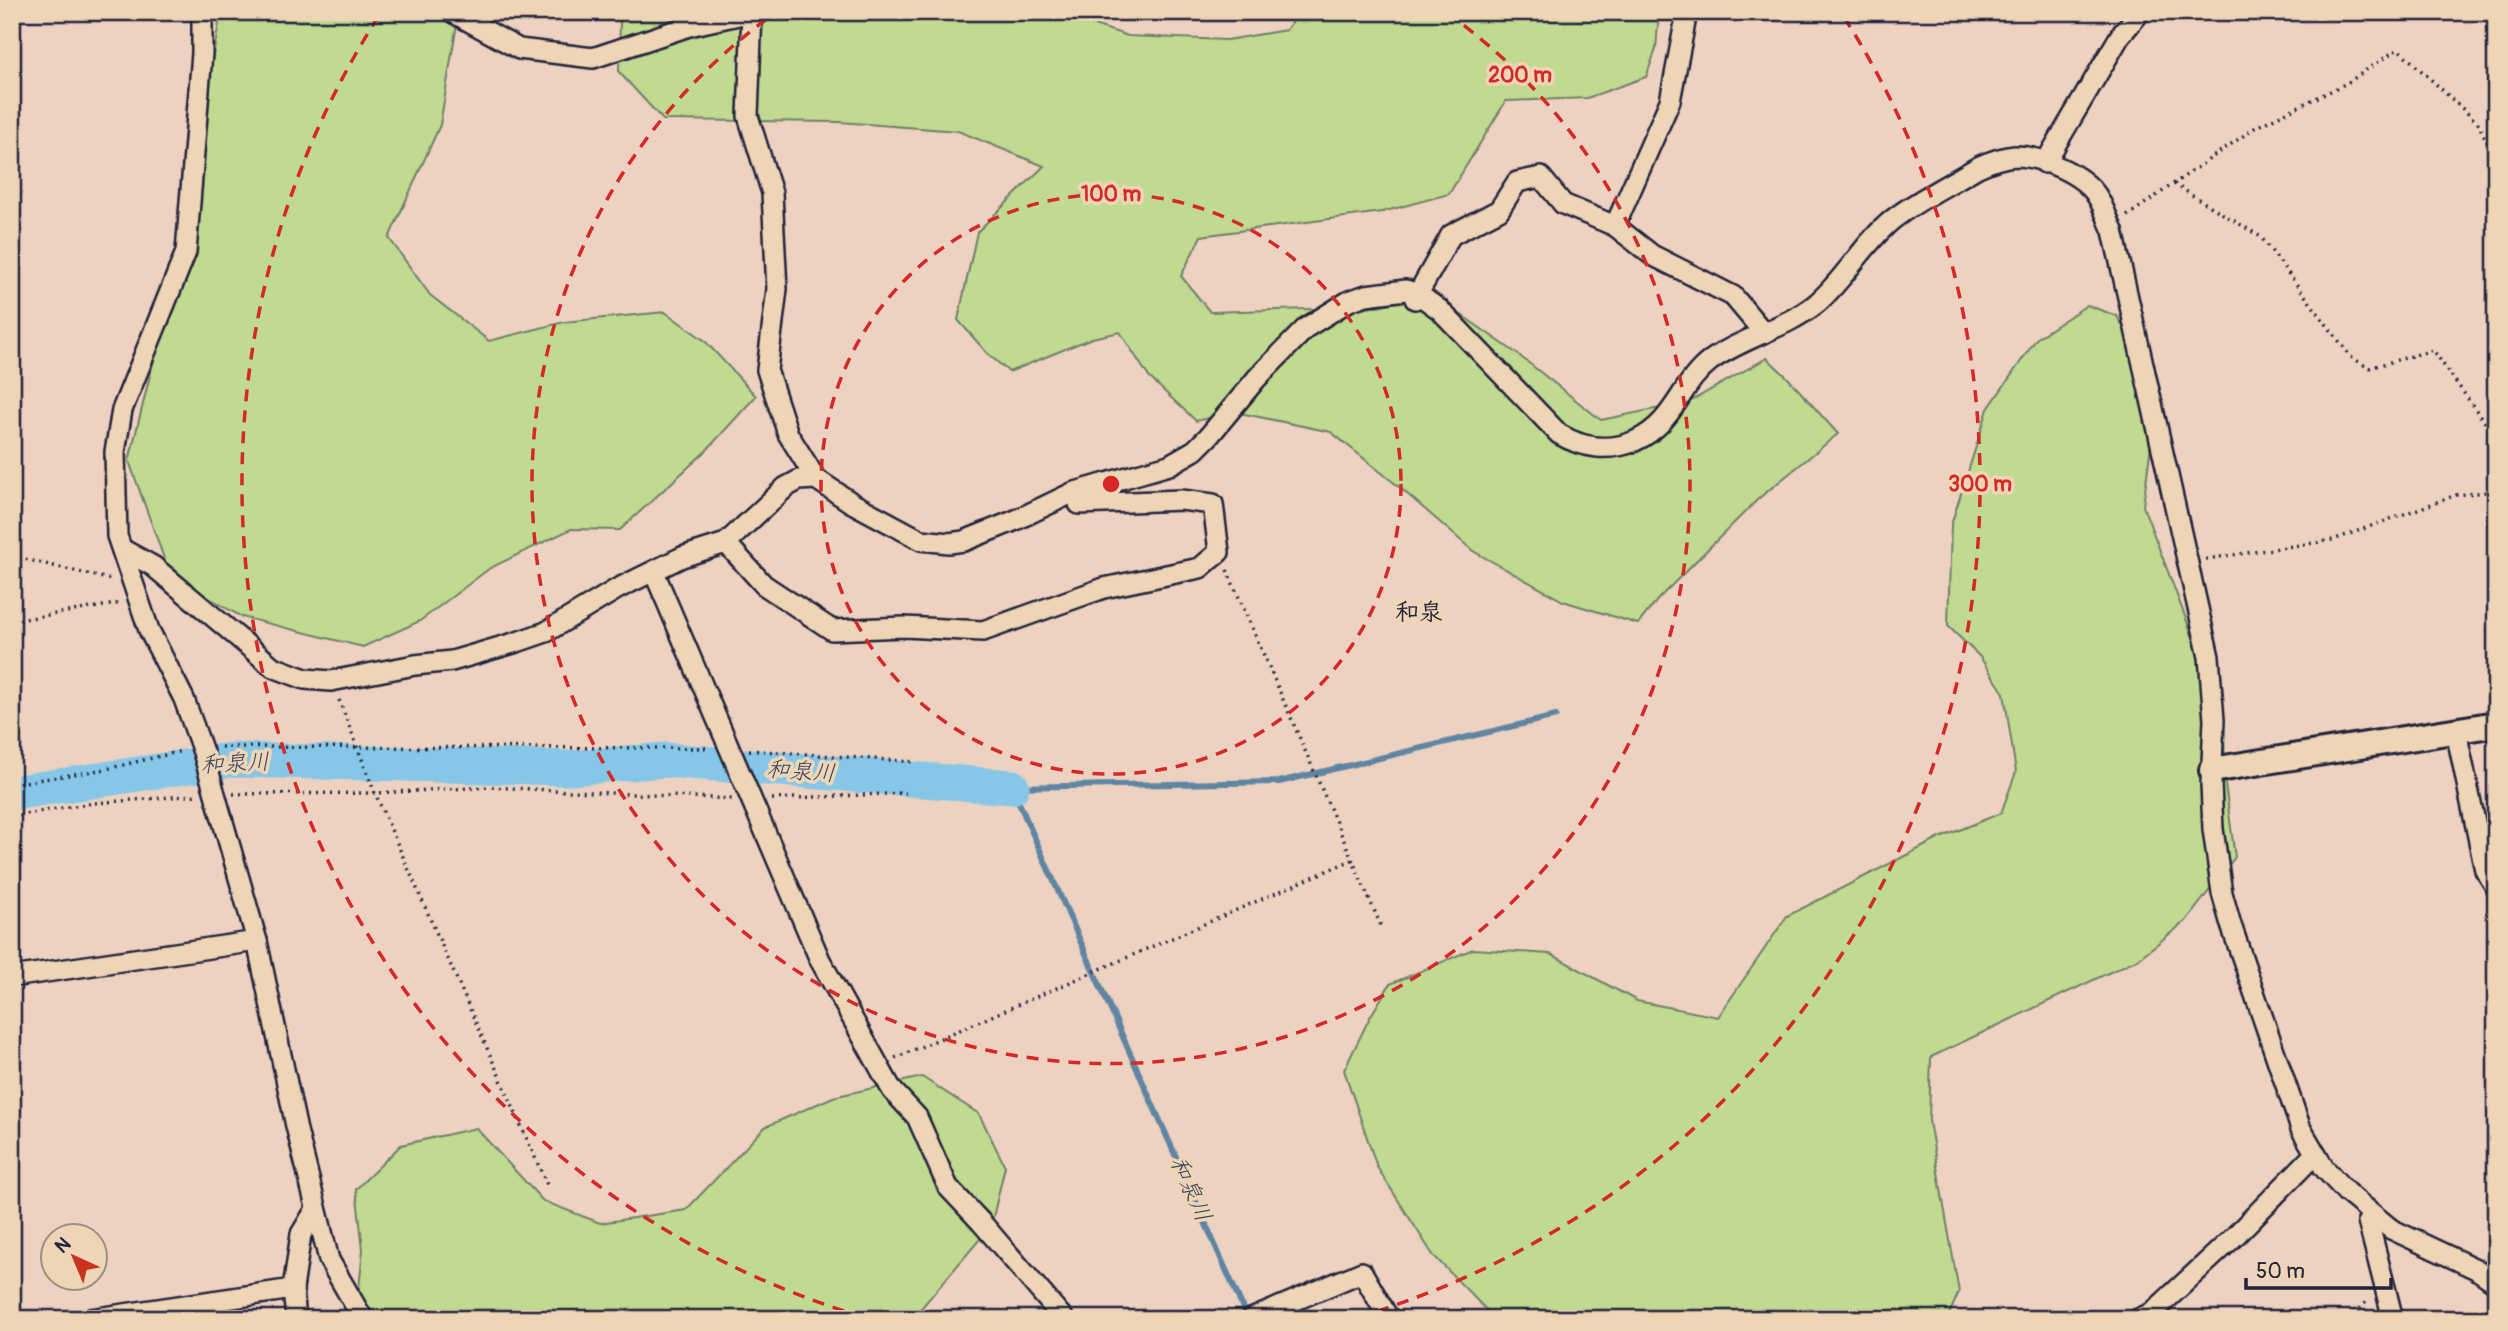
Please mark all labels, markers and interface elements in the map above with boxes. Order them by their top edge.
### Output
text: 200 m [1488,62,1552,89]
text: 100 m [1081,181,1141,208]
text: 300 m [1948,471,2012,498]
centre of rings [1099,472,1123,496]
district label: 和泉 [1395,598,1443,627]
water label: 和泉川 [200,747,270,779]
water label: 和泉川 [766,754,836,788]
water label: 和泉川 [1164,1152,1218,1226]
north arrow [38,1222,108,1292]
text: N [50,1232,76,1259]
scale bar [2246,1247,2391,1291]
text: 50 m [2256,1258,2305,1285]

